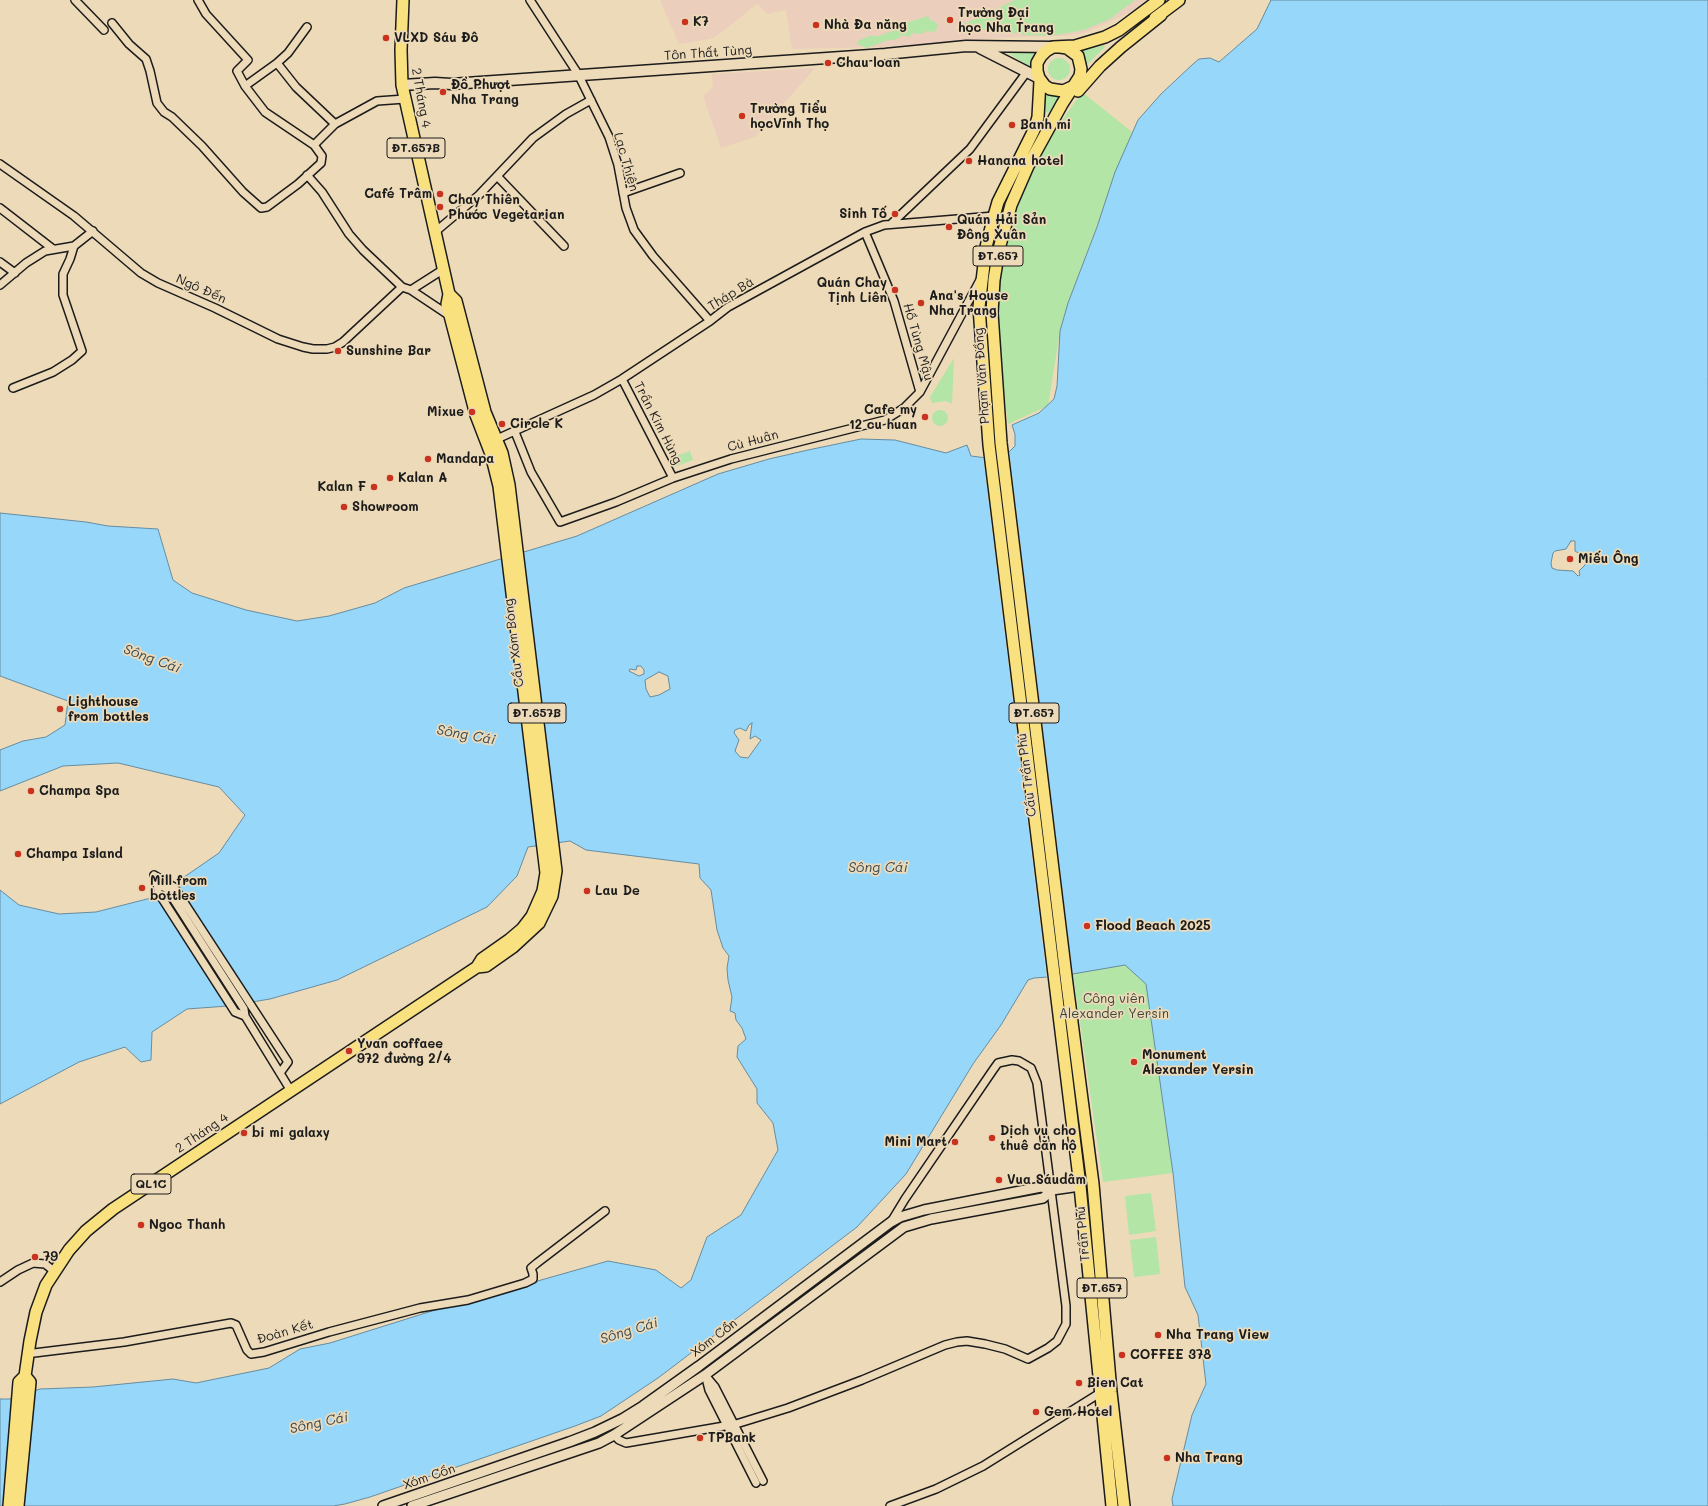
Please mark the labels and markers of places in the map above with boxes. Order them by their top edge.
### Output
place label: Trường Đại học Nha Trang [958,5,1054,36]
place label: K7 [693,14,709,30]
marker: Trường Đại học Nha Trang [945,15,955,25]
marker: K7 [680,17,690,27]
place label: Nhà Đa năng [824,17,907,33]
marker: Nhà Đa năng [811,20,821,30]
place label: VLXD Sáu Đô [394,30,478,46]
marker: VLXD Sáu Đô [381,33,391,43]
place label: Chau loan [836,55,900,71]
marker: Chau loan [823,58,833,68]
place label: Đồ Phượt Nha Trang [451,77,519,108]
marker: Đồ Phượt Nha Trang [438,87,448,97]
place label: Trường Tiểu họcVĩnh Thọ [750,101,829,132]
marker: Trường Tiểu họcVĩnh Thọ [737,111,747,121]
place label: Banh mi [1020,117,1071,133]
marker: Banh mi [1007,120,1017,130]
place label: Hanana hotel [977,153,1063,169]
marker: Hanana hotel [964,156,974,166]
place label: Café Trâm [364,186,432,202]
marker: Café Trâm [435,189,445,199]
place label: Chay Thiên Phước Vegetarian [448,192,564,223]
marker: Chay Thiên Phước Vegetarian [435,202,445,212]
place label: Sinh Tố [839,206,887,222]
marker: Sinh Tố [890,209,900,219]
place label: Quán Hải Sản Đông Xuân [957,212,1046,243]
marker: Quán Hải Sản Đông Xuân [944,222,954,232]
place label: Quán Chay Tịnh Liên [817,275,887,306]
marker: Quán Chay Tịnh Liên [890,285,900,295]
place label: Ana's House Nha Trang [929,288,1008,319]
marker: Ana's House Nha Trang [916,298,926,308]
place label: Sunshine Bar [346,343,431,359]
marker: Sunshine Bar [333,346,343,356]
place label: Cafe my 12 cu huan [849,402,917,433]
place label: Mixue [427,404,464,420]
marker: Mixue [467,407,477,417]
marker: Cafe my 12 cu huan [920,412,930,422]
place label: Circle K [510,416,563,432]
marker: Circle K [497,419,507,429]
place label: Mandapa [436,451,494,467]
marker: Mandapa [423,454,433,464]
place label: Kalan A [398,470,447,486]
marker: Kalan A [385,473,395,483]
place label: Kalan F [317,479,366,495]
marker: Kalan F [369,482,379,492]
place label: Showroom [352,499,418,515]
marker: Showroom [339,502,349,512]
place label: Miếu Ông [1578,551,1639,567]
marker: Miếu Ông [1565,554,1575,564]
place label: Lighthouse from bottles [68,694,149,725]
marker: Lighthouse from bottles [55,704,65,714]
place label: Champa Spa [39,783,120,799]
marker: Champa Spa [26,786,36,796]
place label: Champa Island [26,846,123,862]
marker: Champa Island [13,849,23,859]
place label: Mill from bottles [150,873,207,904]
marker: Mill from bottles [137,883,147,893]
place label: Lau De [595,883,640,899]
marker: Lau De [582,886,592,896]
place label: Flood Beach 2025 [1095,918,1211,934]
marker: Flood Beach 2025 [1082,921,1092,931]
place label: Yvan coffaee 972 đường 2/4 [357,1036,451,1067]
marker: Yvan coffaee 972 đường 2/4 [344,1046,354,1056]
place label: Monument Alexander Yersin [1142,1047,1253,1078]
marker: Monument Alexander Yersin [1129,1057,1139,1067]
place label: Dịch vụ cho thuê căn hộ [1000,1123,1077,1154]
place label: bi mi galaxy [252,1125,330,1141]
marker: bi mi galaxy [239,1128,249,1138]
marker: Dịch vụ cho thuê căn hộ [987,1133,997,1143]
place label: Mini Mart [885,1134,947,1150]
marker: Mini Mart [950,1137,960,1147]
place label: Vua Sáudâm [1007,1172,1086,1188]
marker: Vua Sáudâm [994,1175,1004,1185]
place label: Ngoc Thanh [149,1217,225,1233]
marker: Ngoc Thanh [136,1220,146,1230]
place label: 79 [43,1249,58,1265]
marker: 79 [30,1252,40,1262]
place label: Nha Trang View [1166,1327,1269,1343]
marker: Nha Trang View [1153,1330,1163,1340]
place label: COFFEE 378 [1130,1347,1211,1363]
marker: COFFEE 378 [1117,1350,1127,1360]
place label: Bien Cat [1087,1375,1143,1391]
marker: Bien Cat [1074,1378,1084,1388]
place label: Gem Hotel [1044,1404,1112,1420]
marker: Gem Hotel [1031,1407,1041,1417]
place label: TPBank [708,1430,756,1446]
marker: TPBank [695,1433,705,1443]
place label: Nha Trang [1175,1450,1243,1466]
marker: Nha Trang [1162,1453,1172,1463]

